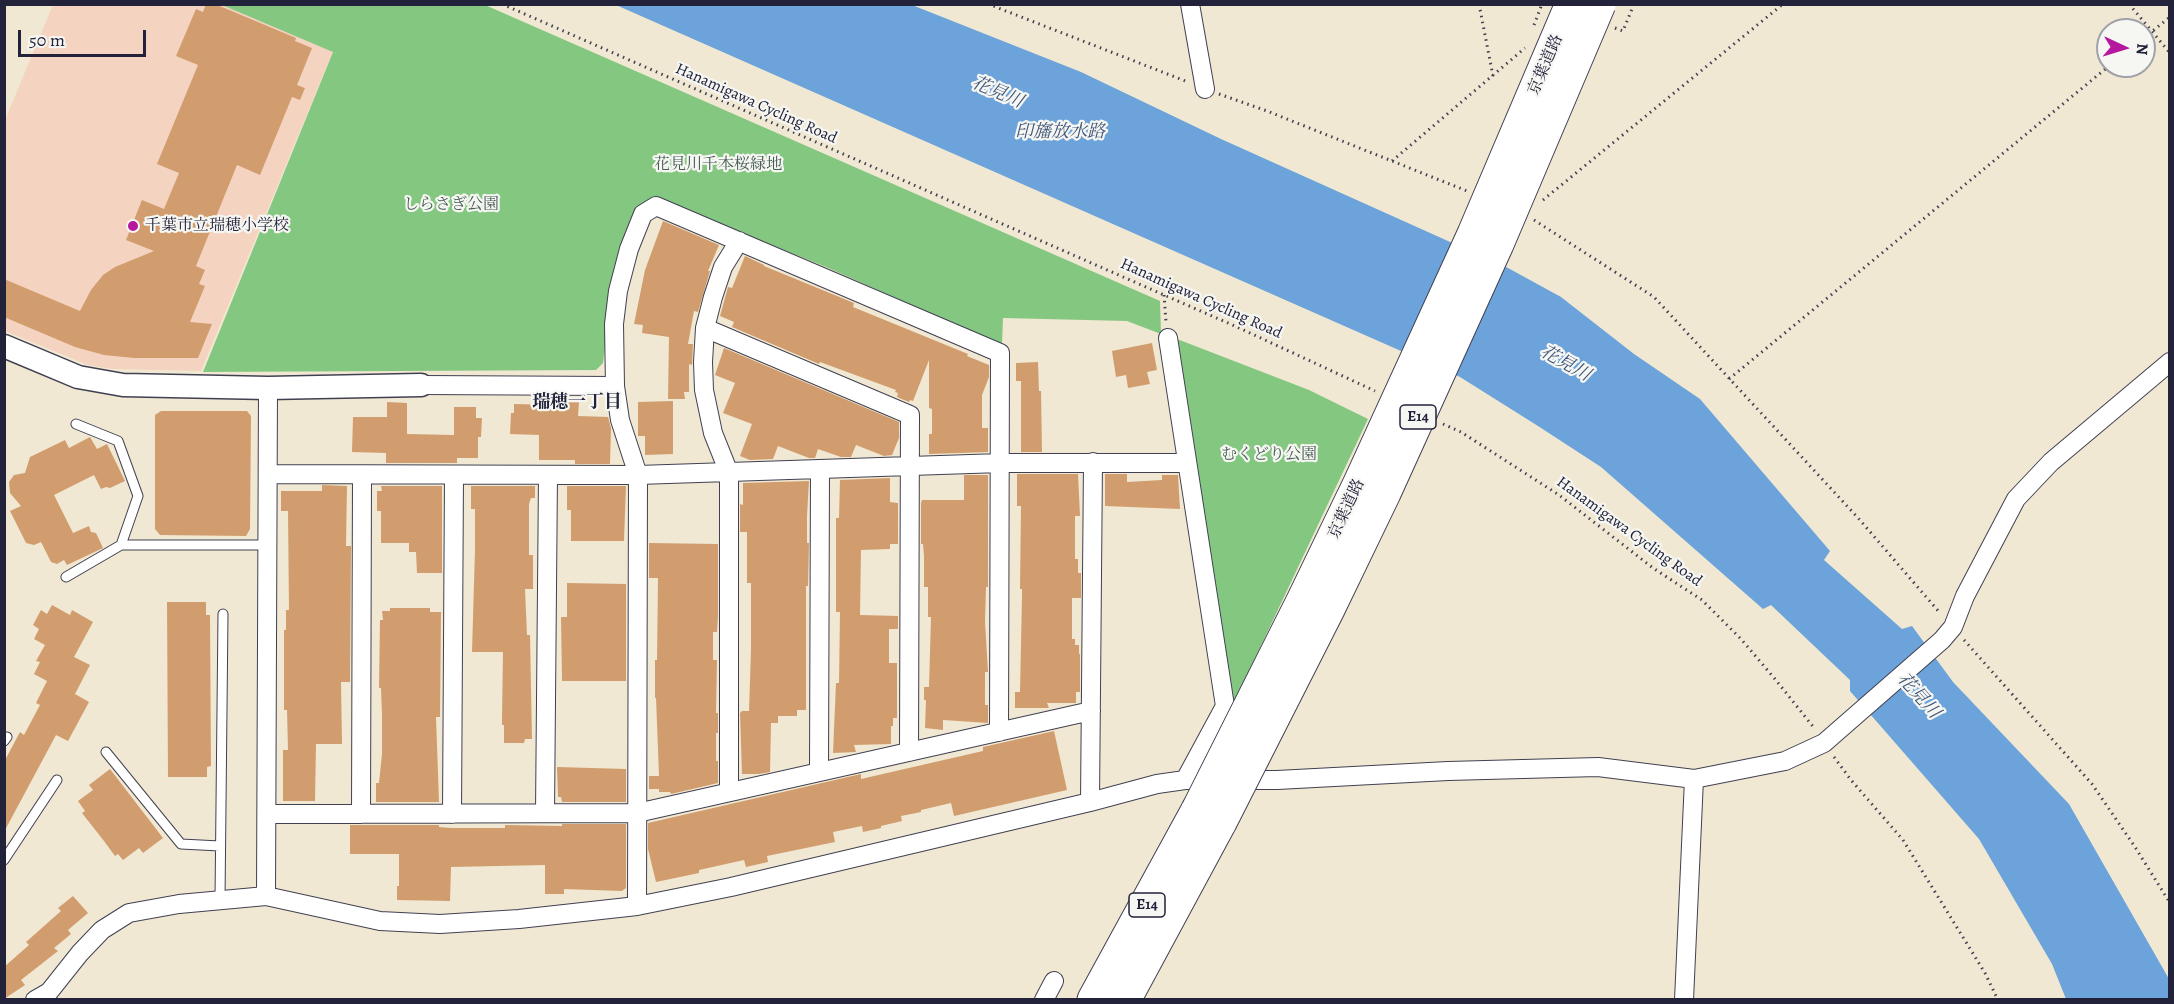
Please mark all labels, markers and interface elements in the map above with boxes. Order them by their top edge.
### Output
scale bar [21,18,148,56]
north arrow [2096,18,2156,78]
text: 50 m [29,28,65,52]
street label: 京葉道路 [1525,32,1567,98]
text: N [2131,43,2153,56]
street label: Hanamigawa Cycling Road [672,60,840,148]
water label: 花見川 [968,73,1026,113]
water label: 印旛放水路 [1015,122,1105,144]
park label: 花見川千本桜緑地 [654,155,782,175]
park label: しらさぎ公園 [403,195,499,215]
place label: 千葉市立瑞穂小学校 [145,216,289,236]
marker: 千葉市立瑞穂小学校 [126,219,140,233]
street label: Hanamigawa Cycling Road [1117,255,1285,343]
water label: 花見川 [1536,341,1594,387]
district label: 瑞穂一丁目 [532,392,622,414]
road number: E14 [1400,405,1436,429]
park label: むくどり公園 [1221,445,1317,465]
street label: Hanamigawa Cycling Road [1553,473,1705,591]
street label: 京葉道路 [1325,476,1369,542]
water label: 花見川 [1892,669,1944,723]
road number: E14 [1129,893,1165,917]

